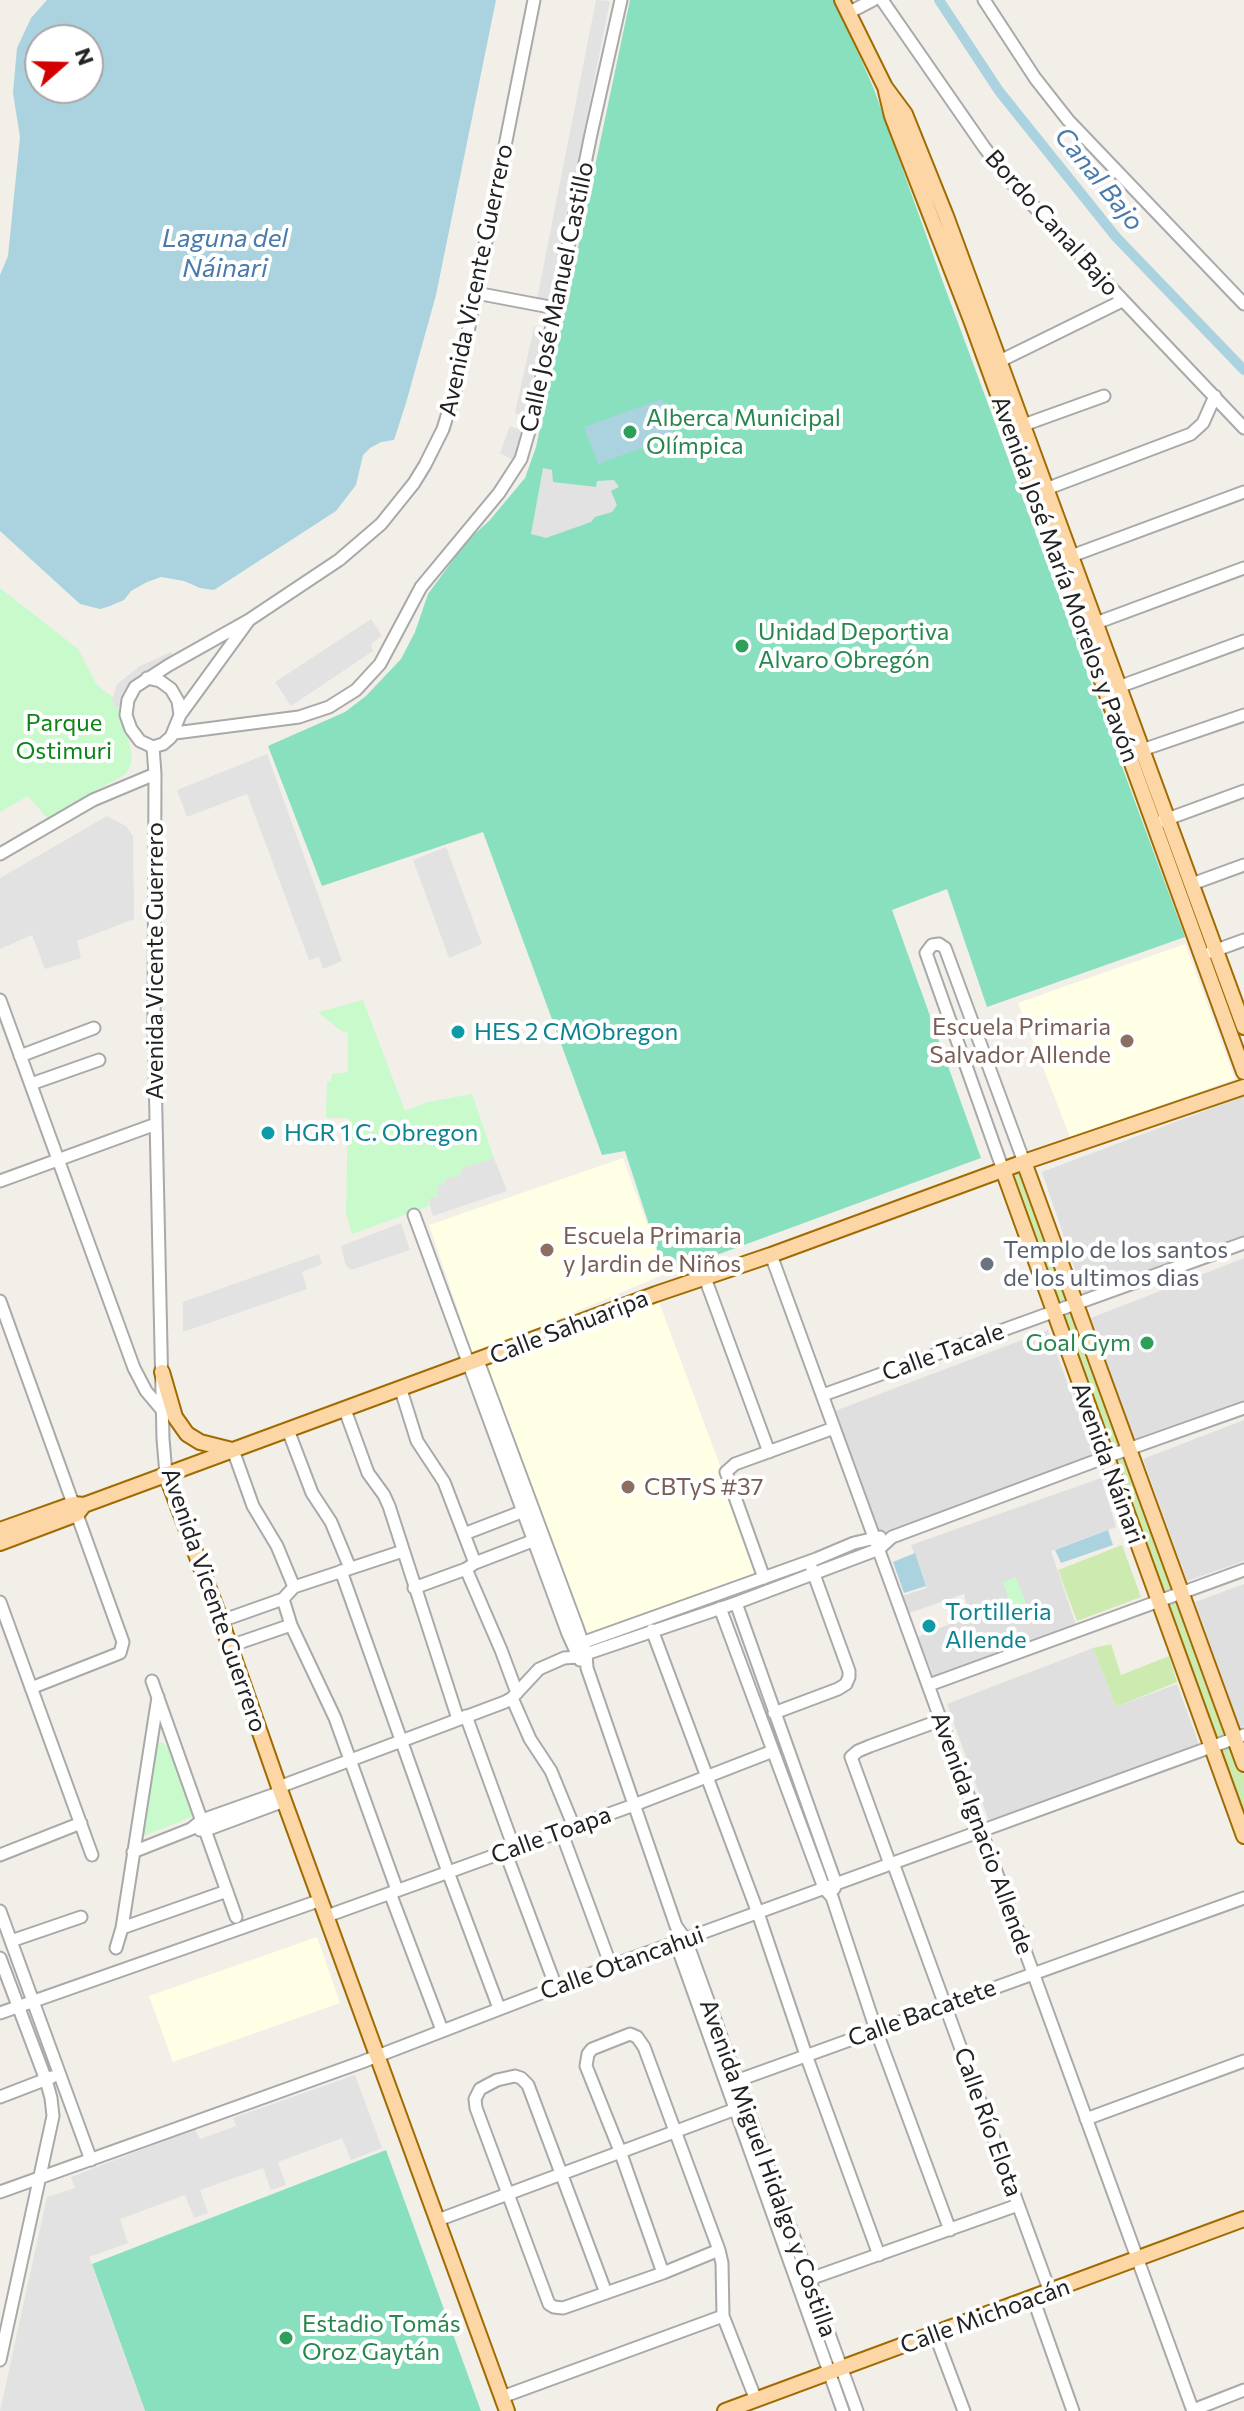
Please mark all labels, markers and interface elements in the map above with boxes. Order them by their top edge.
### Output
north arrow [24,24,104,104]
text: N [70,44,101,69]
water label: Canal Bajo [1048,121,1150,237]
street label: Avenida Vicente Guerrero [433,141,519,419]
street label: Bordo Canal Bajo [979,144,1125,302]
street label: Calle José Manuel Castillo [514,159,600,435]
water label: Laguna del Náinari [162,222,288,284]
street label: Avenida José María Morelos y Pavón [985,392,1145,766]
place label: Alberca Municipal Olímpica [646,404,841,460]
marker: Alberca Municipal Olímpica [621,423,639,441]
place label: Unidad Deportiva Alvaro Obregón [758,618,949,674]
marker: Unidad Deportiva Alvaro Obregón [733,637,751,655]
park label: Parque Ostimuri [16,709,112,765]
street label: Avenida Vicente Guerrero [141,822,169,1100]
place label: Escuela Primaria Salvador Allende [930,1013,1111,1069]
place label: HES 2 CMObregon [474,1018,678,1046]
marker: HES 2 CMObregon [449,1023,467,1041]
marker: Escuela Primaria Salvador Allende [1118,1032,1136,1050]
place label: HGR 1 C. Obregon [284,1119,478,1147]
marker: HGR 1 C. Obregon [259,1124,277,1142]
place label: Escuela Primaria y Jardin de Niños [563,1222,742,1278]
place label: Templo de los santos de los ultimos dias [1003,1236,1228,1292]
marker: Escuela Primaria y Jardin de Niños [538,1241,556,1259]
marker: Templo de los santos de los ultimos dias [978,1255,996,1273]
street label: Calle Sahuaripa [486,1284,652,1370]
street label: Calle Tacale [878,1317,1008,1387]
place label: Goal Gym [1025,1329,1131,1357]
marker: Goal Gym [1138,1334,1156,1352]
street label: Avenida Náinari [1065,1378,1151,1548]
street label: Avenida Vicente Guerrero [155,1464,273,1736]
place label: CBTyS #37 [644,1473,763,1501]
marker: CBTyS #37 [619,1478,637,1496]
place label: Tortilleria Allende [945,1598,1052,1654]
marker: Tortilleria Allende [920,1617,938,1635]
street label: Avenida Ignacio Allende [925,1708,1039,1958]
street label: Calle Toapa [487,1800,615,1870]
street label: Calle Otancahui [536,1920,708,2006]
street label: Calle Bacatete [844,1973,1000,2053]
street label: Avenida Miguel Hidalgo y Costilla [693,1995,843,2341]
street label: Calle Río Elota [948,2044,1028,2200]
street label: Calle Michoacán [896,2272,1074,2360]
place label: Estadio Tomás Oroz Gaytán [302,2310,461,2366]
marker: Estadio Tomás Oroz Gaytán [277,2329,295,2347]

